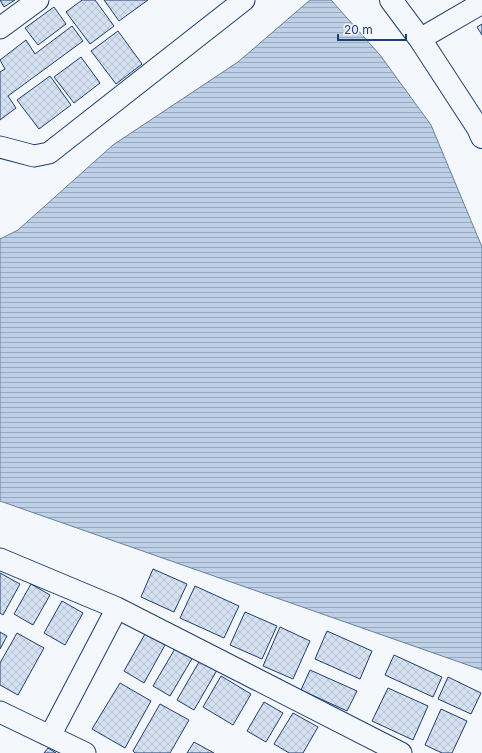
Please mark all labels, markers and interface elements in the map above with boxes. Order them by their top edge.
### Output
scale bar [338,16,406,42]
text: 20 m [344,22,373,37]

